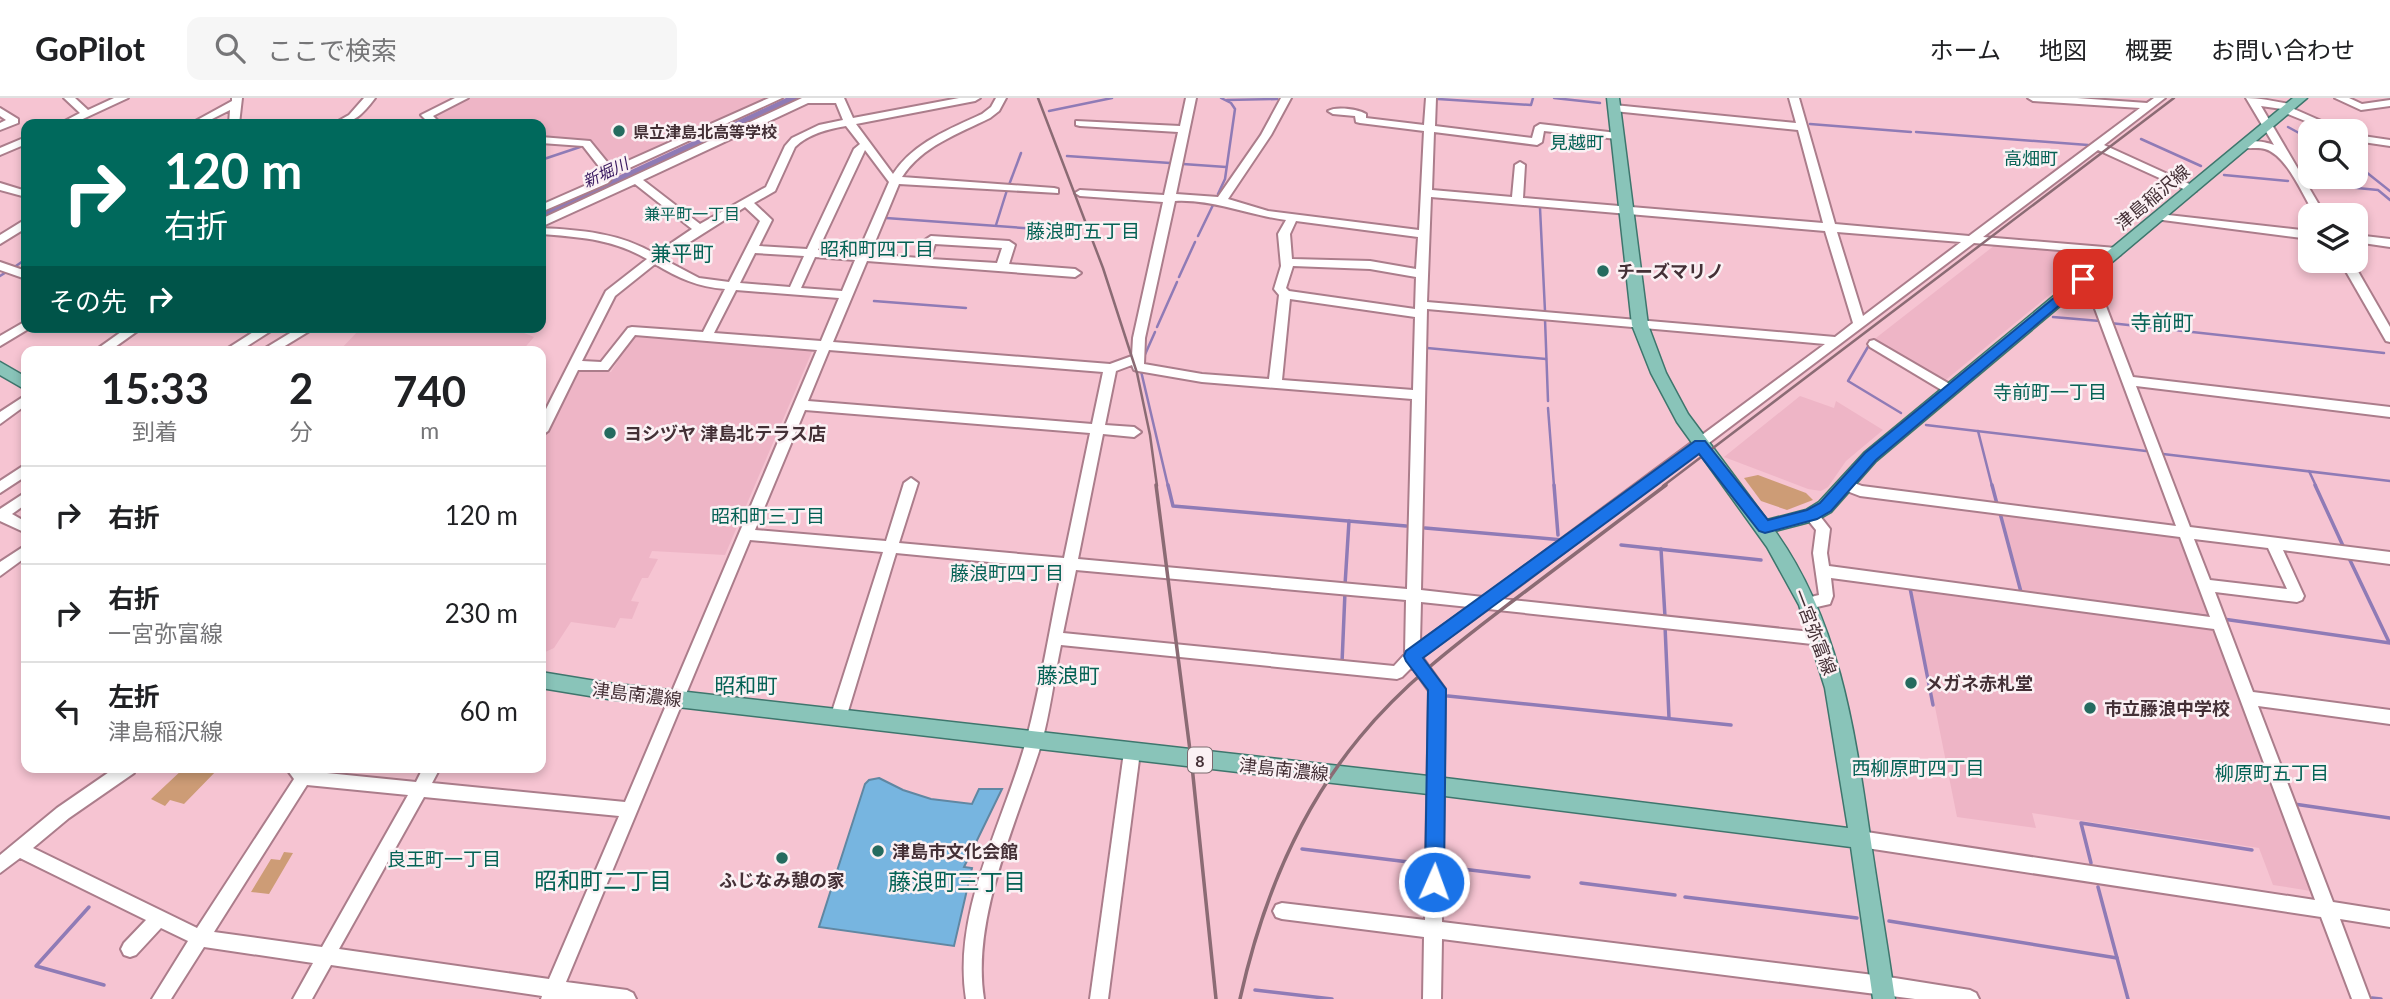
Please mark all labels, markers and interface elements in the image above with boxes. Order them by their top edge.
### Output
search box [187,17,677,80]
text: GoPilot [35,28,145,68]
icon: search [211,29,249,67]
text: ここで検索 [267,34,397,66]
text: ホーム [1930,35,2001,64]
text: 地図 [2039,35,2087,64]
text: 概要 [2125,35,2173,64]
text: お問い合わせ [2211,35,2355,64]
map controls [2298,119,2368,273]
button: search [2298,119,2368,189]
place label: 県立津島北高等学校 [633,122,777,141]
marker: 県立津島北高等学校 [611,123,627,139]
district label: 見越町 [1550,131,1604,153]
text: 120 m [164,141,302,199]
icon: right [49,147,140,238]
district label: 高畑町 [2004,147,2058,169]
water label: 新堀川 [579,152,633,191]
street label: 津島稲沢線 [2110,160,2194,234]
button: layers [2298,203,2368,273]
district label: 兼平町一丁目 [644,204,740,223]
text: 右折 [164,205,228,244]
district label: 藤浪町五丁目 [1026,219,1140,242]
district label: 昭和町四丁目 [820,237,934,260]
district label: 兼平町 [651,240,714,265]
pin [2053,249,2113,309]
place label: チーズマリノ [1617,260,1724,282]
icon: arrive [2064,260,2102,298]
marker: チーズマリノ [1595,263,1611,279]
icon: right [141,280,179,318]
text: その先 [49,285,127,317]
district label: 寺前町 [2131,309,2194,334]
text: 15:33 [101,363,209,413]
text: 2 [289,363,313,413]
text: 740 [393,366,466,416]
district label: 寺前町一丁目 [1993,380,2107,403]
text: m [420,416,439,444]
text: 到着 [132,417,178,445]
text: 分 [290,417,313,445]
place label: ヨシヅヤ 津島北テラス店 [624,422,826,444]
marker: ヨシヅヤ 津島北テラス店 [602,425,618,441]
icon: right [49,496,87,534]
text: 120 m [445,499,518,531]
text: 右折 [108,501,160,533]
district label: 昭和町三丁目 [711,504,825,527]
district label: 藤浪町四丁目 [950,561,1064,584]
text: 右折 [108,582,160,614]
street label: 一宮弥富線 [1789,586,1841,678]
icon: right [49,594,87,632]
text: 230 m [445,597,518,629]
text: 一宮弥富線 [108,619,223,647]
district label: 藤浪町 [1037,662,1100,687]
district label: 昭和町 [715,672,778,697]
place label: メガネ赤札堂 [1925,672,2033,694]
marker: メガネ赤札堂 [1903,675,1919,691]
street label: 津島南濃線 [591,678,683,710]
text: 左折 [108,680,160,712]
icon: left [49,692,87,730]
text: 60 m [460,695,518,727]
place label: 市立藤浪中学校 [2104,697,2230,719]
marker: 市立藤浪中学校 [2082,700,2098,716]
text: 津島稲沢線 [108,717,223,745]
road number: 8 [1188,748,1212,772]
street label: 津島南濃線 [1238,753,1330,785]
district label: 西柳原町四丁目 [1851,756,1985,779]
district label: 柳原町五丁目 [2215,761,2329,784]
place label: 津島市文化会館 [892,840,1018,862]
marker: 津島市文化会館 [870,843,886,859]
position arrow [1397,845,1471,919]
district label: 良王町一丁目 [387,847,501,870]
marker: ふじなみ憩の家 [774,850,790,866]
district label: 昭和町二丁目 [534,866,672,894]
district label: 藤浪町三丁目 [888,867,1026,895]
place label: ふじなみ憩の家 [719,869,845,891]

